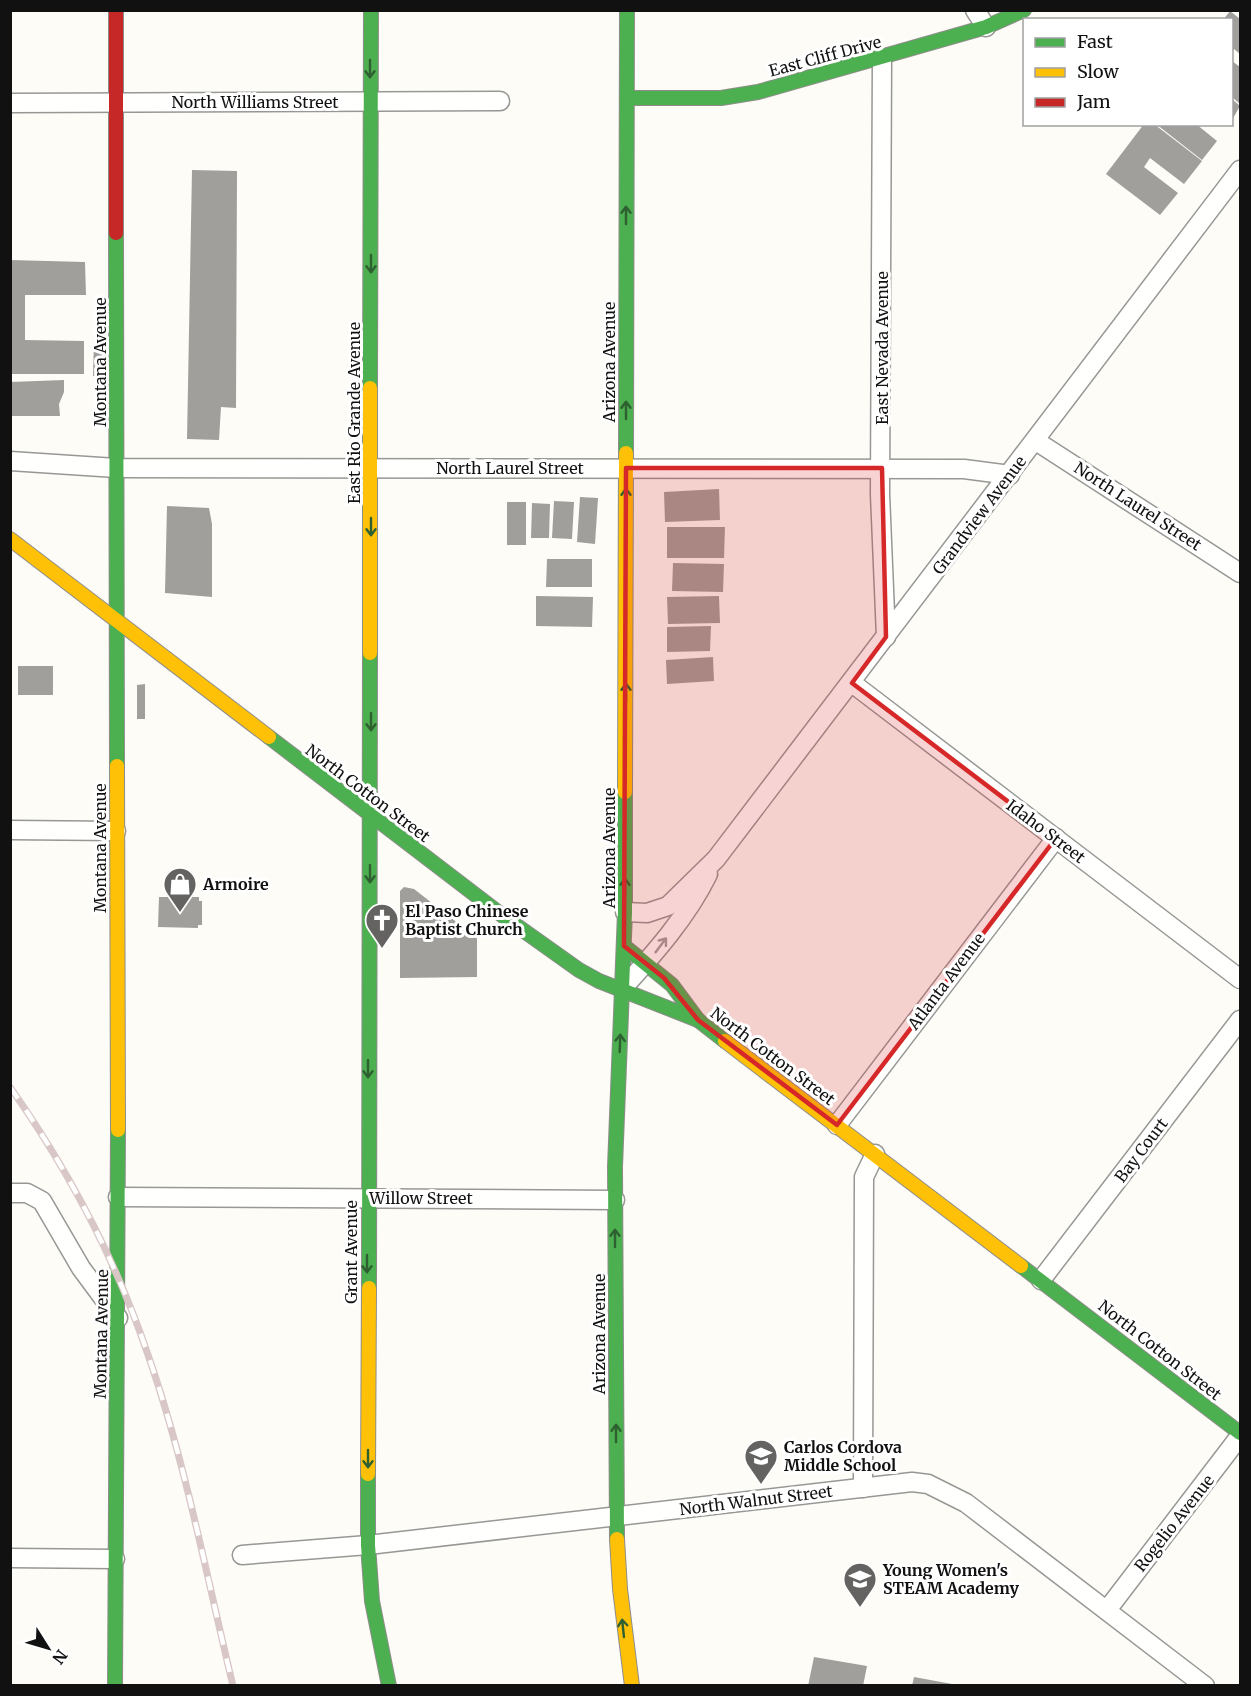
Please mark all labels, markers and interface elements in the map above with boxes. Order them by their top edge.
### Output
legend [1023,18,1233,126]
text: Fast [1077,30,1113,53]
street label: East Cliff Drive [767,31,883,81]
one-way arrow [364,58,376,78]
text: Slow [1077,60,1120,83]
text: Jam [1076,90,1111,113]
street label: North Williams Street [171,92,339,112]
one-way arrow [620,205,632,225]
one-way arrow [365,253,377,273]
street label: East Nevada Avenue [872,271,892,425]
street label: Montana Avenue [90,297,110,427]
street label: Arizona Avenue [599,302,619,423]
street label: East Rio Grande Avenue [344,322,364,504]
one-way arrow [620,400,632,420]
street label: Grandview Avenue [928,452,1030,578]
street label: North Laurel Street [1071,457,1206,555]
street label: North Laurel Street [436,458,585,478]
one-way arrow [620,488,632,508]
one-way arrow [365,516,377,536]
one-way arrow [620,683,632,703]
one-way arrow [365,711,377,731]
street label: North Cotton Street [302,740,435,847]
street label: Montana Avenue [90,783,110,913]
street label: Arizona Avenue [599,788,619,909]
street label: Idaho Street [1003,795,1090,868]
one-way arrow [364,864,376,884]
shop icon: Armoire [162,866,198,913]
place label: Armoire [202,874,269,894]
one-way arrow [619,878,631,898]
place label: El Paso Chinese Baptist Church [405,901,529,939]
church icon: El Paso Chinese Baptist Church [364,902,400,949]
street label: Atlanta Avenue [903,929,989,1034]
one-way arrow [654,938,667,954]
street label: North Cotton Street [707,1003,840,1110]
one-way arrow [614,1033,625,1053]
one-way arrow [362,1059,374,1079]
street label: Bay Court [1110,1113,1172,1186]
street label: Willow Street [368,1188,473,1208]
street label: Grant Avenue [341,1200,361,1304]
one-way arrow [609,1228,621,1248]
one-way arrow [361,1254,373,1274]
street label: Montana Avenue [90,1269,112,1399]
street label: Arizona Avenue [589,1274,609,1395]
street label: North Cotton Street [1095,1296,1226,1405]
one-way arrow [610,1423,622,1443]
place label: Carlos Cordova Middle School [784,1437,902,1475]
school or university icon: Carlos Cordova Middle School [743,1438,779,1485]
one-way arrow [362,1449,374,1469]
street label: Rogelio Avenue [1130,1471,1218,1575]
street label: North Walnut Street [678,1481,834,1519]
place label: Young Women's STEAM Academy [882,1560,1019,1598]
school or university icon: Young Women's STEAM Academy [842,1561,878,1608]
north arrow [18,1618,78,1678]
one-way arrow [618,1618,629,1638]
text: N [48,1646,72,1668]

